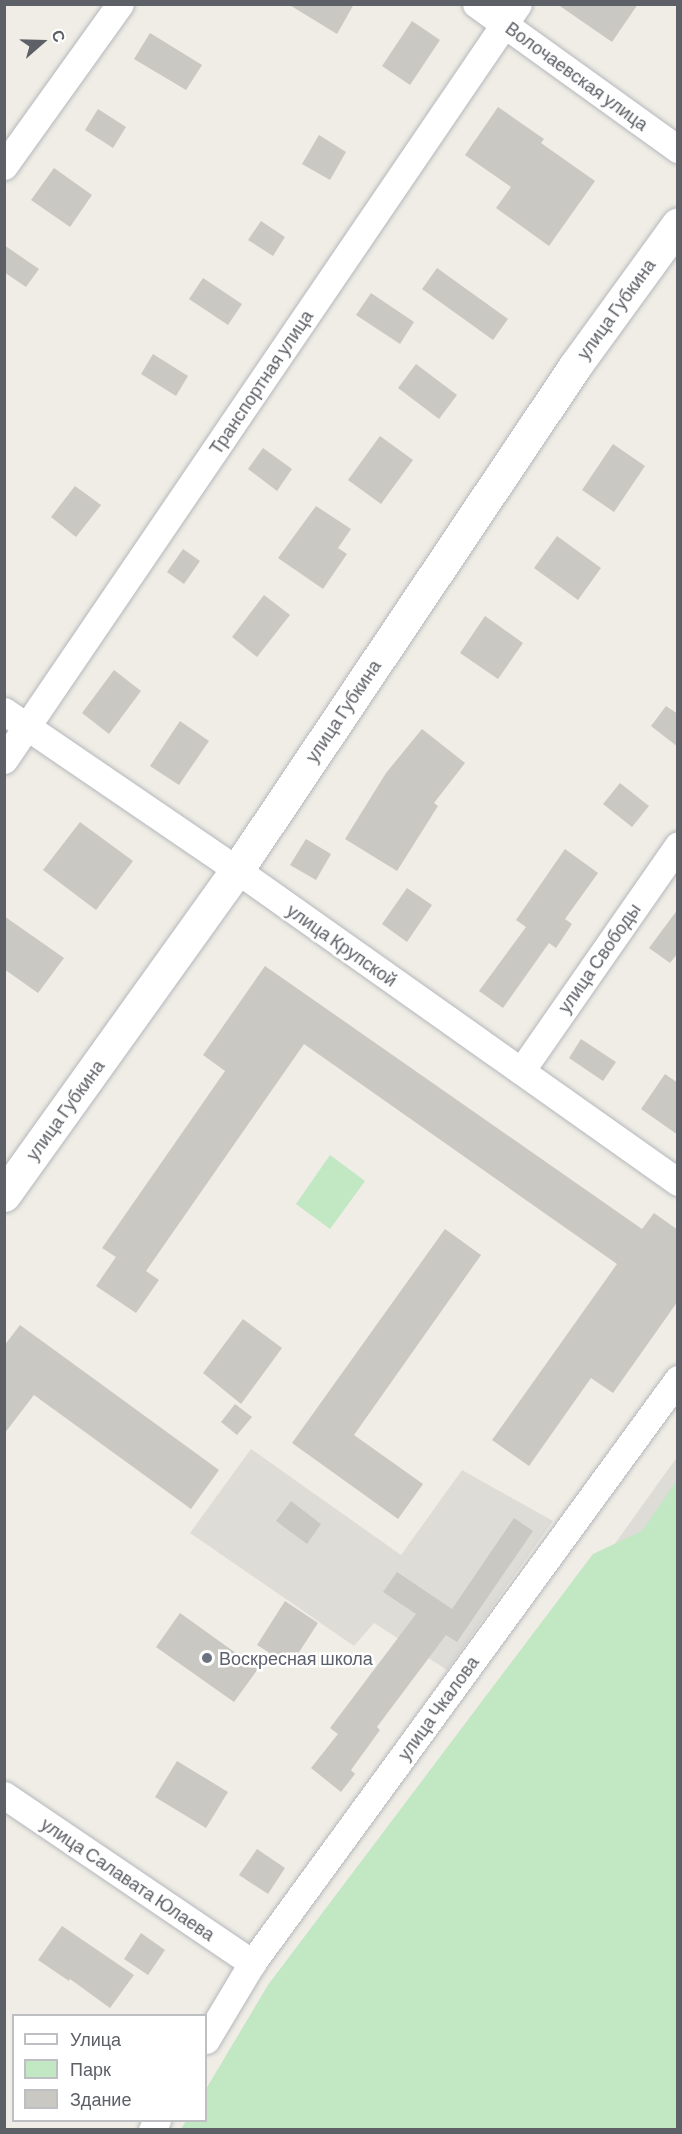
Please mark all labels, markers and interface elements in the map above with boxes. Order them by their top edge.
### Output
north arrow [12,12,72,72]
street label: Волочаевская улица [502,17,652,135]
text: С [48,27,70,44]
street label: улица Губкина [572,255,660,363]
street label: Транспортная улица [205,306,317,458]
street label: улица Губкина [301,656,385,766]
street label: улица Крупской [283,899,401,991]
street label: улица Свободы [553,899,645,1017]
street label: улица Губкина [21,1056,109,1164]
place label: Воскресная школа [219,1647,373,1669]
marker: Воскресная школа [200,1651,214,1665]
street label: улица Чкалова [393,1652,483,1764]
street label: улица Салавата Юлаева [37,1813,219,1945]
legend [12,2014,207,2122]
text: Улица [70,2028,121,2050]
text: Парк [70,2058,111,2080]
text: Здание [70,2088,131,2110]

